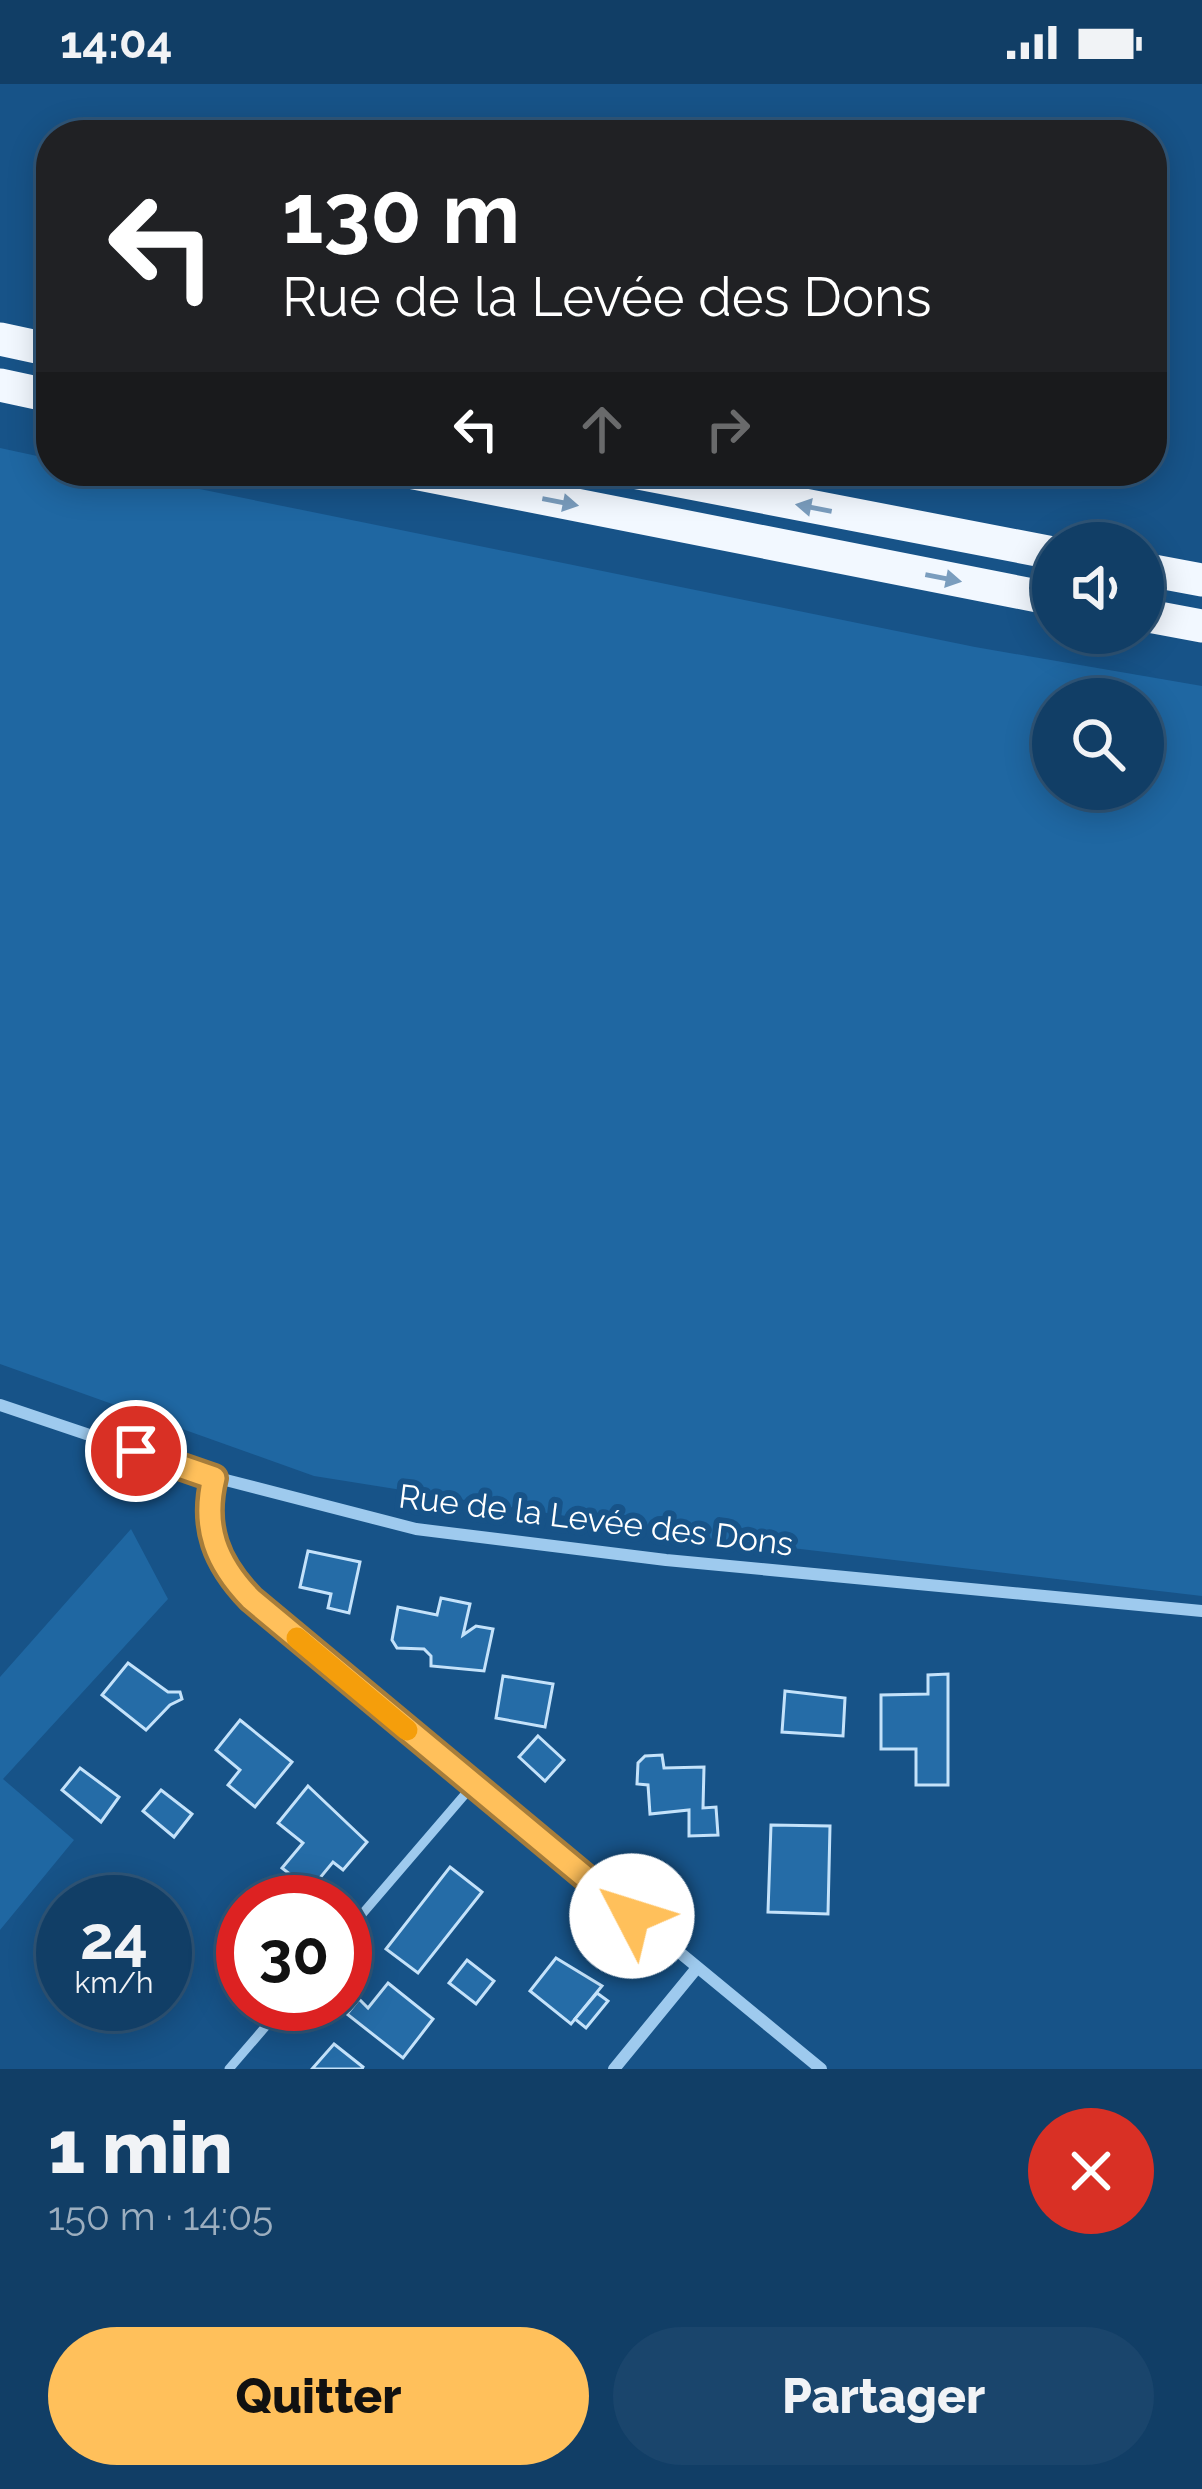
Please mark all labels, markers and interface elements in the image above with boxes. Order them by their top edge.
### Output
text: 14:04 [60,16,172,69]
text: 130 m [282,164,520,263]
icon: left [84,168,240,324]
text: Rue de la Levée des Dons [282,265,932,329]
icon: left [443,396,509,462]
icon: ahead [569,396,635,462]
icon: right [695,396,761,462]
one-way arrow [542,494,580,513]
one-way arrow [795,498,833,517]
map controls [1032,522,1164,810]
button: sound [1032,522,1164,654]
one-way arrow [925,569,962,588]
button: search [1032,678,1164,810]
pin [85,1400,187,1502]
icon: arrive [103,1418,169,1484]
street label: Rue de la Levée des Dons [397,1476,795,1564]
position arrow [569,1853,695,1979]
speed limit sign: 30 [216,1875,372,2031]
text: 24 [80,1903,148,1973]
text: km/h [74,1965,154,2000]
text: 1 min [48,2105,233,2190]
button: close [1028,2108,1154,2234]
text: 150 m · 14:05 [48,2193,273,2239]
button: Quitter [48,2327,589,2465]
button: Partager [613,2327,1154,2465]

